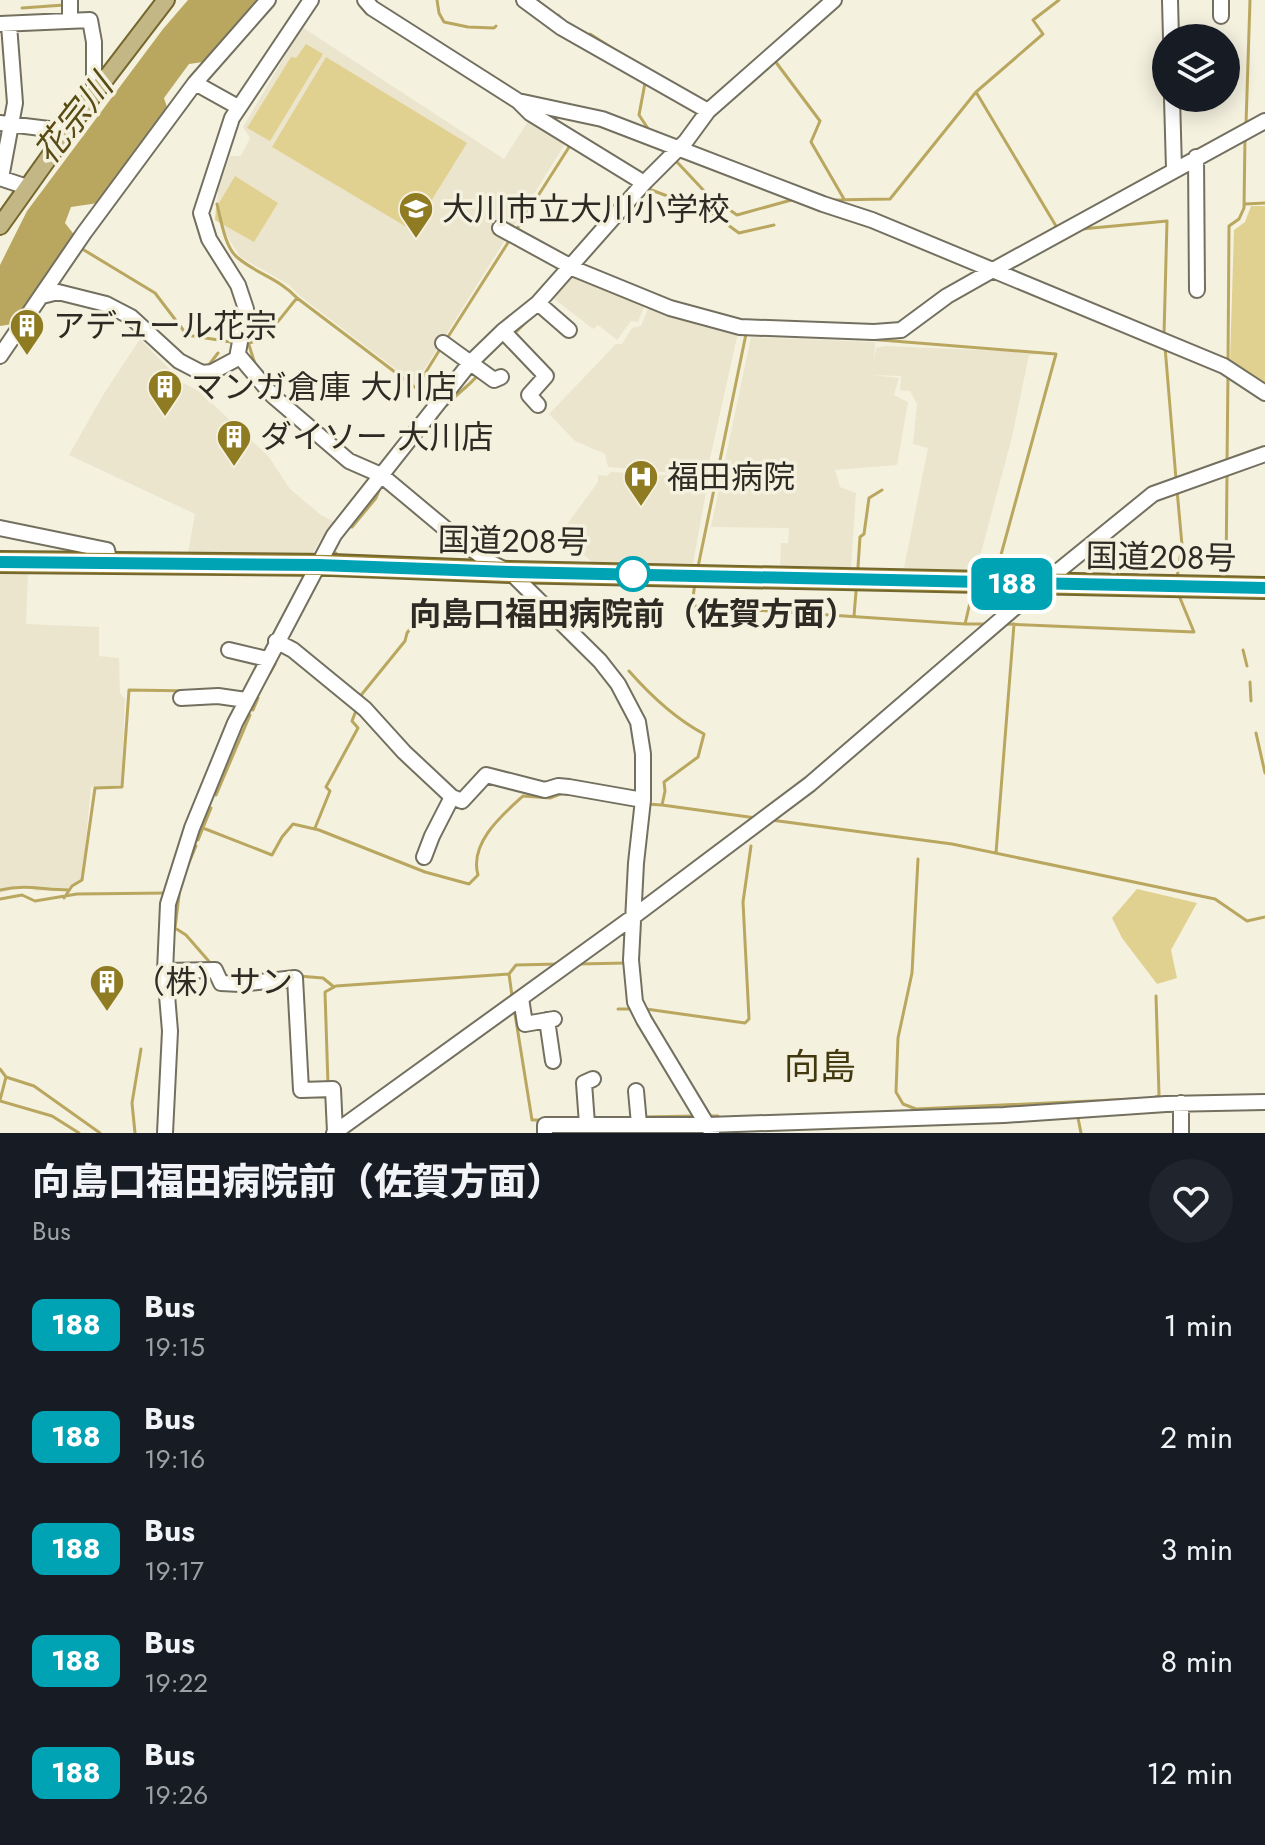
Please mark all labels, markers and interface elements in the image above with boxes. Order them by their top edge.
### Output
map controls [1152,24,1240,112]
button: layers [1152,24,1240,112]
water label: 花宗川 [23,62,126,175]
place label: 大川市立大川小学校 [442,186,730,232]
school or university icon: 大川市立大川小学校 [397,190,435,240]
place label: アデュール花宗 [53,303,277,349]
building icon: アデュール花宗 [8,307,46,357]
place label: マンガ倉庫 大川店 [191,364,457,410]
building icon: マンガ倉庫 大川店 [146,368,184,418]
place label: ダイソー 大川店 [260,414,494,460]
building icon: ダイソー 大川店 [215,418,253,468]
place label: 福田病院 [667,454,795,500]
hospital icon: 福田病院 [622,458,660,508]
street label: 国道208号 [437,517,589,565]
street label: 国道208号 [1085,533,1237,581]
marker: 向島口福田病院前（佐賀方面） [616,557,650,591]
line badge: 188 [966,558,1058,610]
text: 188 [987,563,1037,604]
place label: 向島口福田病院前（佐賀方面） [409,591,857,637]
place label: （株）サン [133,959,293,1005]
building icon: （株）サン [88,963,126,1013]
district label: 向島 [784,1040,856,1092]
text: 向島口福田病院前（佐賀方面） [32,1154,564,1209]
button: heart [1149,1159,1233,1243]
text: Bus [32,1212,71,1250]
text: Bus [144,1285,195,1328]
text: 188 [51,1304,101,1345]
text: 1 min [1164,1304,1233,1347]
text: 19:15 [144,1328,205,1366]
text: Bus [144,1397,195,1440]
text: 188 [51,1416,101,1457]
text: 2 min [1160,1416,1233,1459]
text: 19:16 [144,1440,205,1478]
text: Bus [144,1509,195,1552]
text: 188 [51,1528,101,1569]
text: 3 min [1161,1528,1233,1571]
text: 19:17 [144,1552,204,1590]
text: Bus [144,1621,195,1664]
text: 188 [51,1640,101,1681]
text: 8 min [1161,1640,1233,1683]
text: 19:22 [144,1664,208,1702]
text: Bus [144,1733,195,1776]
text: 188 [51,1752,101,1793]
text: 12 min [1146,1752,1233,1795]
text: 19:26 [144,1776,208,1814]

